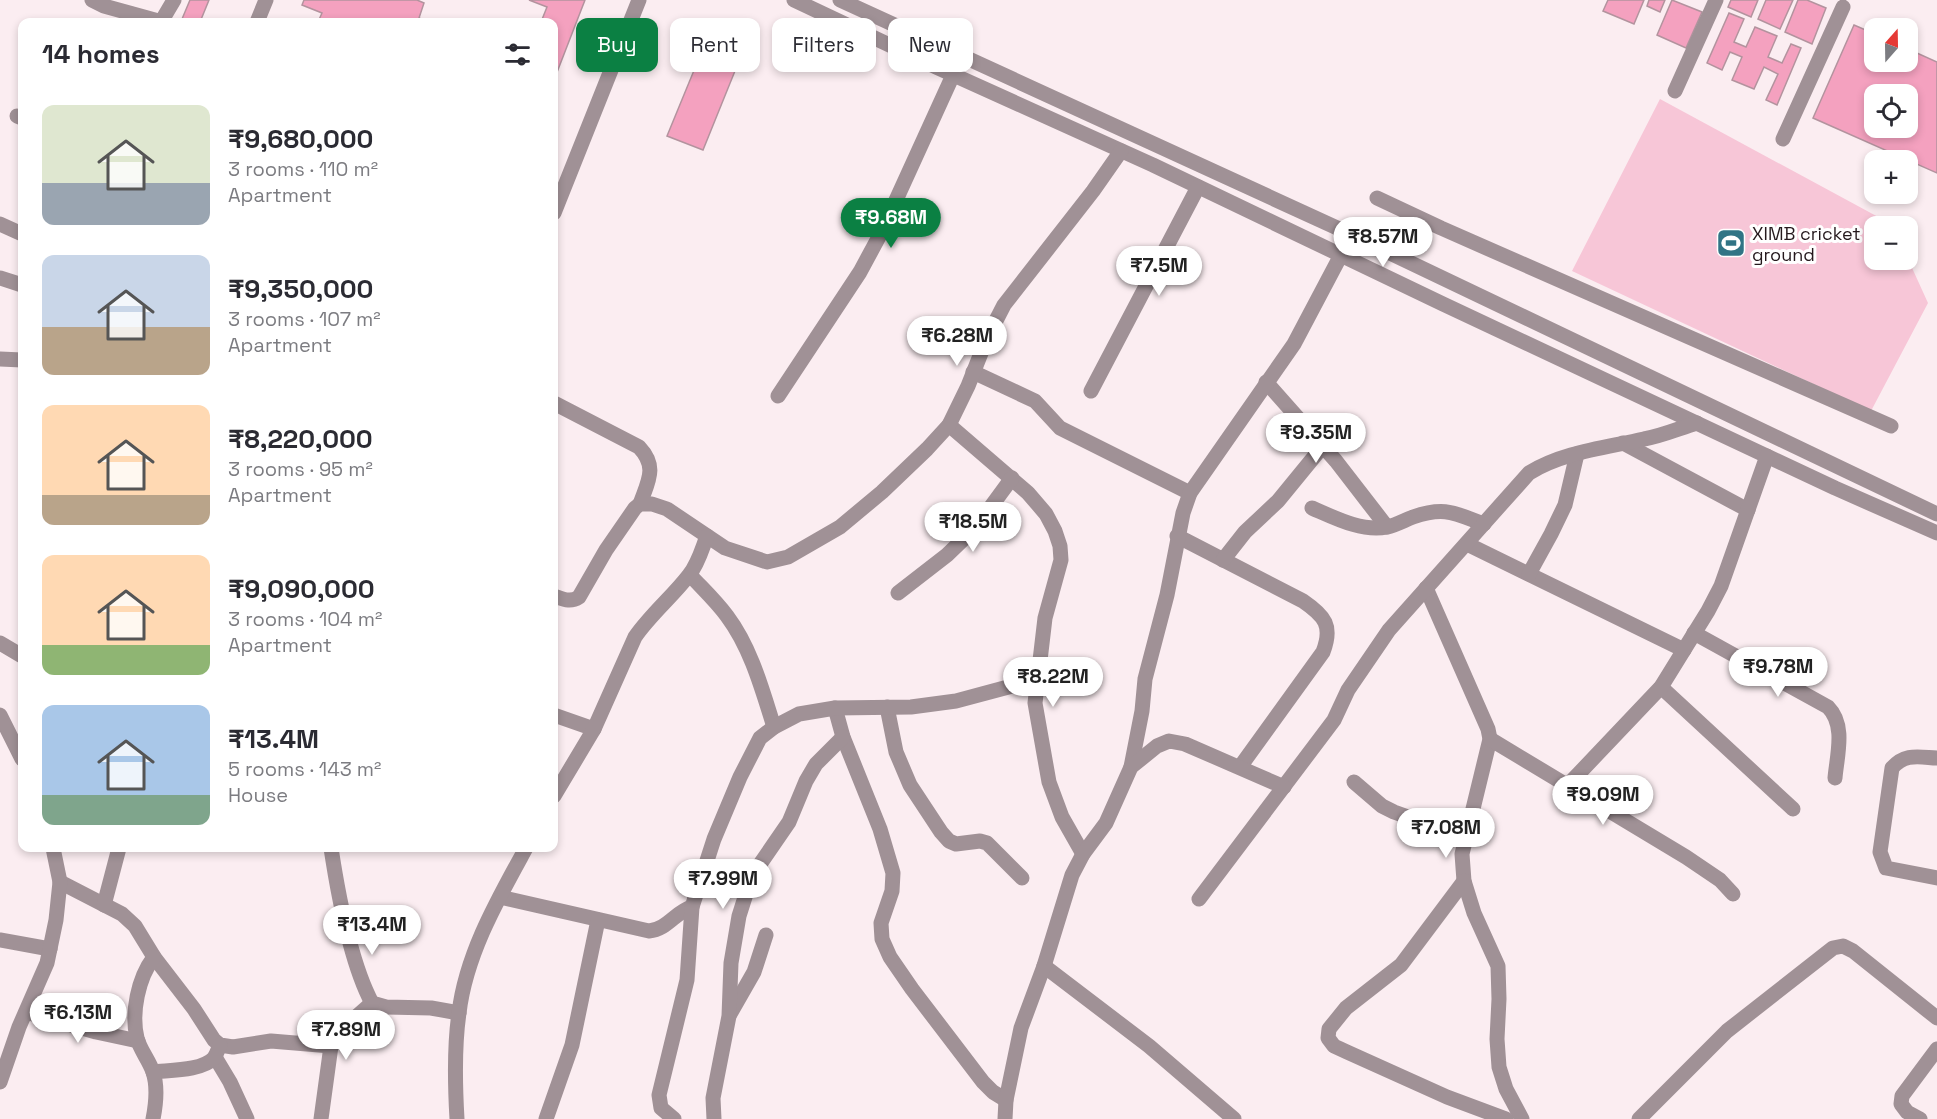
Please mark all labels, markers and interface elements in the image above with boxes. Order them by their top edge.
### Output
chip: Buy [576,18,658,72]
chip: Rent [670,18,760,72]
chip: Filters [772,18,876,72]
chip: New [888,18,973,72]
north arrow [1864,18,1918,72]
map controls [1864,18,1918,270]
text: 14 homes [42,37,160,71]
icon: filters [501,38,534,71]
button: locate [1864,84,1918,138]
text: ₹9,680,000 [228,122,373,156]
icon: home [90,129,162,201]
button: + [1864,150,1918,204]
text: 3 rooms · 110 m² [228,156,378,182]
text: Apartment [228,182,332,208]
pin: ₹9.68M [842,198,940,249]
text: ₹9.68M [855,204,927,230]
button: − [1864,216,1918,270]
pin: ₹8.57M [1334,217,1432,268]
place label: XIMB cricket ground [1752,222,1861,266]
text: ₹8.57M [1348,223,1418,249]
sports icon: XIMB cricket ground [1715,227,1747,259]
pin: ₹7.5M [1117,246,1201,297]
text: ₹7.5M [1130,252,1188,278]
text: ₹9,350,000 [228,272,373,306]
icon: home [90,279,162,351]
text: 3 rooms · 107 m² [228,306,381,332]
pin: ₹6.28M [908,316,1006,367]
text: ₹6.28M [921,322,993,348]
text: Apartment [228,332,332,358]
pin: ₹9.35M [1267,413,1365,464]
text: ₹9.35M [1280,419,1352,445]
text: ₹8,220,000 [228,422,373,456]
icon: home [90,429,162,501]
text: 3 rooms · 95 m² [228,456,373,482]
text: Apartment [228,482,332,508]
pin: ₹18.5M [924,502,1022,553]
text: ₹18.5M [938,508,1008,534]
text: ₹9,090,000 [228,572,375,606]
icon: home [90,579,162,651]
text: 3 rooms · 104 m² [228,606,382,632]
text: Apartment [228,632,332,658]
pin: ₹9.78M [1729,647,1827,698]
text: ₹9.78M [1743,653,1813,679]
pin: ₹8.22M [1004,657,1102,708]
text: ₹8.22M [1017,663,1089,689]
text: ₹13.4M [228,722,319,756]
icon: home [90,729,162,801]
text: 5 rooms · 143 m² [228,756,381,782]
pin: ₹9.09M [1554,775,1652,826]
text: ₹9.09M [1566,781,1640,807]
text: House [228,782,288,808]
pin: ₹7.08M [1397,808,1495,859]
text: ₹7.08M [1411,814,1481,840]
pin: ₹7.99M [674,859,772,910]
text: ₹7.99M [688,865,758,891]
pin: ₹13.4M [323,905,421,956]
text: ₹13.4M [337,911,407,937]
pin: ₹6.13M [29,993,127,1044]
text: ₹6.13M [44,999,112,1025]
pin: ₹7.89M [297,1010,395,1061]
text: ₹7.89M [311,1016,381,1042]

